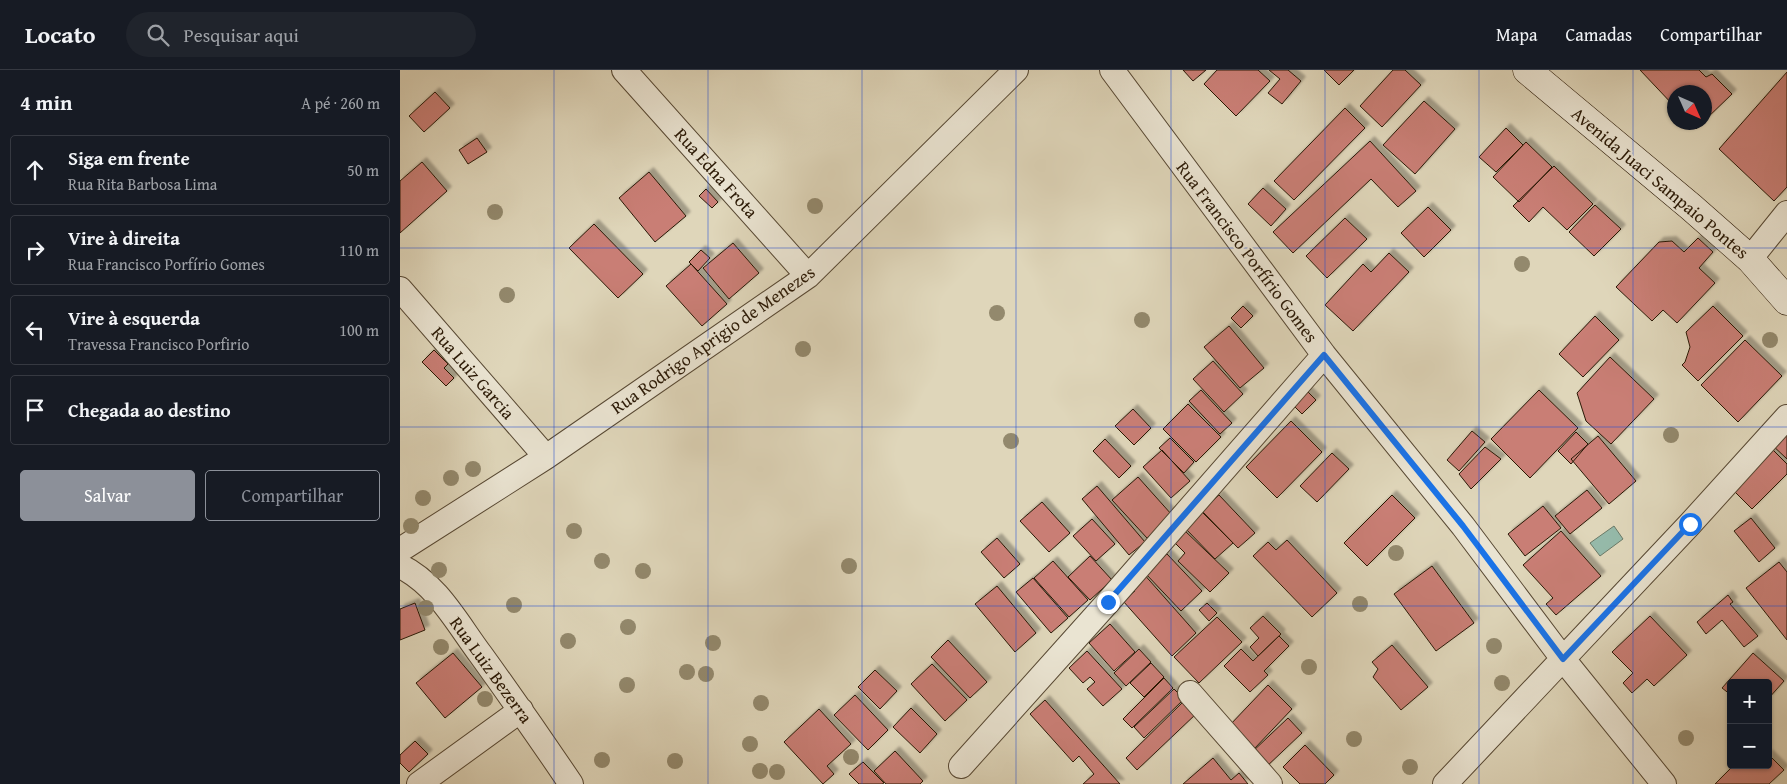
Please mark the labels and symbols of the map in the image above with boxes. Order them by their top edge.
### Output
north arrow [1667,85,1712,130]
street label: Avenida Juaci Sampaio Pontes [1566,100,1755,265]
street label: Rua Edna Frota [668,121,765,224]
street label: Rua Francisco Porfírio Gomes [1170,155,1325,348]
street label: Rua Rodrigo Aprigio de Menezes [605,259,820,421]
street label: Rua Luiz Garcia [425,320,522,426]
route start [1679,513,1702,536]
route end [1097,591,1120,614]
street label: Rua Luiz Bezerra [443,611,540,729]

